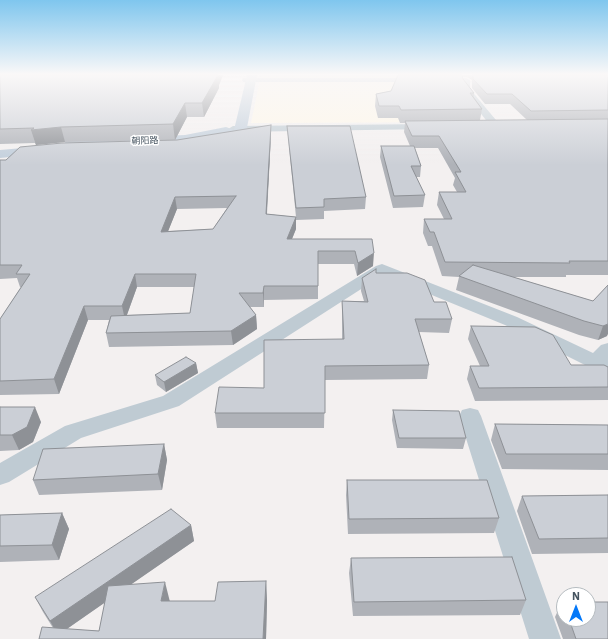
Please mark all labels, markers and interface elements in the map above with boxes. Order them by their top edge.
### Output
street label: 朝阳路 [131,135,159,147]
north arrow [556,587,596,627]
text: N [572,589,580,603]

